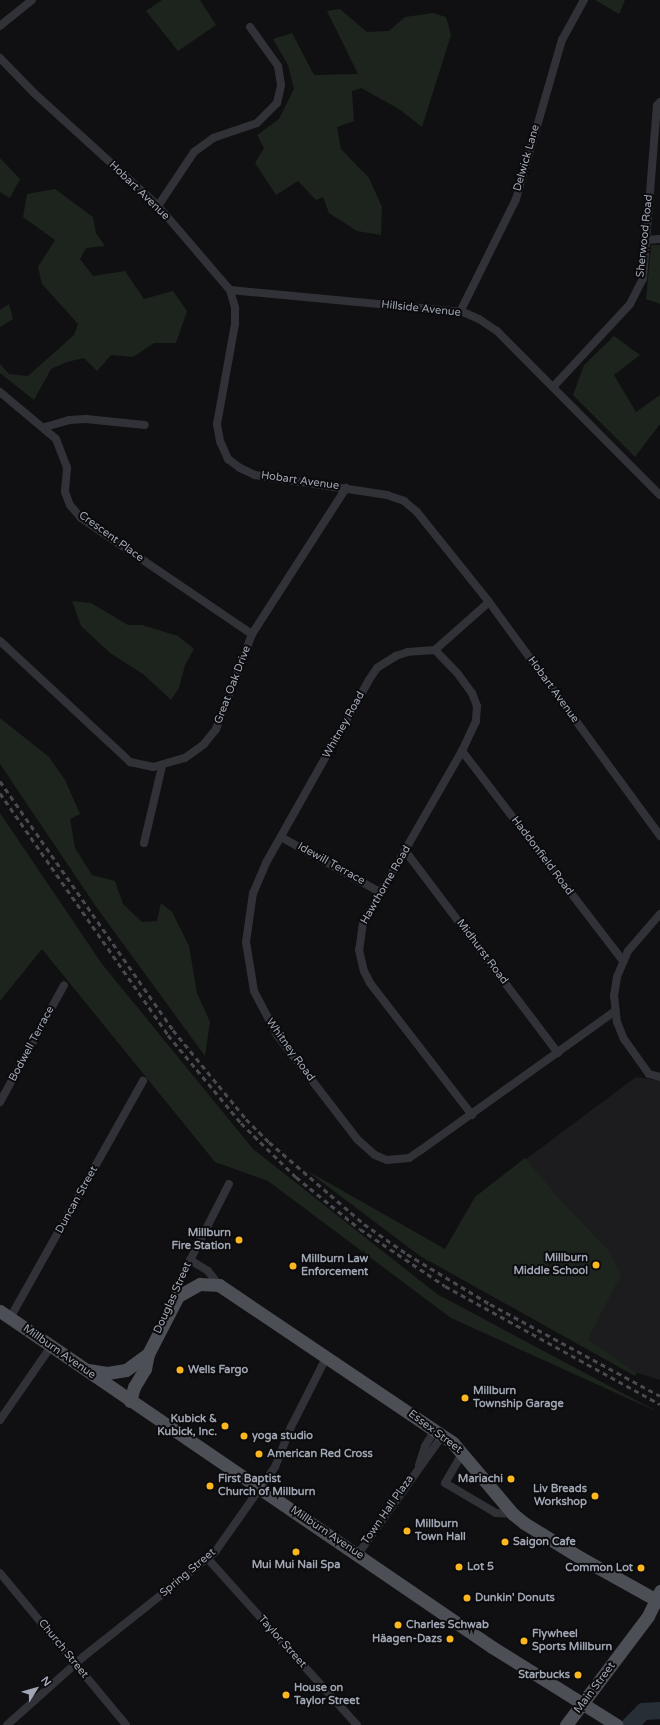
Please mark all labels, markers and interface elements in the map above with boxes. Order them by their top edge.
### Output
street label: Delwick Lane [511,123,543,193]
street label: Hobart Avenue [106,159,172,223]
street label: Sherwood Road [634,194,656,278]
street label: Hillside Avenue [381,298,461,320]
street label: Hobart Avenue [260,469,340,493]
street label: Crescent Place [76,509,146,565]
street label: Great Oak Drive [212,644,254,726]
street label: Hobart Avenue [525,654,581,726]
street label: Whitney Road [320,689,368,761]
street label: Haddonfield Road [508,814,576,898]
street label: Idewill Terrace [295,840,367,888]
street label: Hawthorne Road [358,843,414,927]
street label: Midhurst Road [453,917,511,987]
street label: Bodwell Terrace [7,1004,57,1084]
street label: Whitney Road [263,1016,317,1084]
street label: Duncan Street [53,1164,101,1236]
place label: Millburn Fire Station [171,1227,231,1253]
marker: Millburn Fire Station [234,1235,244,1245]
place label: Millburn Middle School [514,1252,588,1278]
place label: Millburn Law Enforcement [301,1253,368,1279]
street label: Douglas Street [151,1260,195,1336]
marker: Millburn Middle School [591,1260,601,1270]
marker: Millburn Law Enforcement [288,1261,298,1271]
street label: Millburn Avenue [20,1322,98,1382]
place label: Wells Fargo [188,1363,248,1377]
marker: Wells Fargo [175,1365,185,1375]
place label: Millburn Township Garage [473,1385,564,1411]
marker: Millburn Township Garage [460,1393,470,1403]
street label: Essex Street [406,1407,464,1457]
place label: Kubick & Kubick, Inc. [157,1413,217,1439]
marker: Kubick & Kubick, Inc. [220,1421,230,1431]
place label: yoga studio [252,1429,313,1443]
marker: yoga studio [239,1431,249,1441]
place label: American Red Cross [267,1447,373,1461]
marker: American Red Cross [254,1449,264,1459]
place label: Mariachi [458,1472,503,1486]
place label: First Baptist Church of Millburn [218,1473,315,1499]
street label: Town Hall Plaza [359,1473,417,1547]
marker: Mariachi [506,1474,516,1484]
marker: First Baptist Church of Millburn [205,1481,215,1491]
place label: Liv Breads Workshop [533,1483,587,1509]
marker: Liv Breads Workshop [590,1491,600,1501]
street label: Millburn Avenue [288,1504,366,1562]
place label: Millburn Town Hall [415,1518,466,1544]
marker: Millburn Town Hall [402,1526,412,1536]
place label: Saigon Cafe [513,1535,576,1549]
marker: Saigon Cafe [500,1537,510,1547]
street label: Spring Street [158,1546,218,1600]
marker: Mui Mui Nail Spa [291,1547,301,1557]
place label: Mui Mui Nail Spa [252,1558,340,1572]
place label: Lot 5 [467,1560,494,1574]
place label: Common Lot [565,1561,633,1575]
marker: Lot 5 [454,1562,464,1572]
marker: Common Lot [636,1563,646,1573]
place label: Dunkin' Donuts [475,1591,555,1605]
marker: Dunkin' Donuts [462,1593,472,1603]
street label: Taylor Street [255,1613,309,1671]
street label: Church Street [35,1617,91,1681]
place label: Charles Schwab [406,1618,489,1632]
marker: Charles Schwab [393,1620,403,1630]
place label: Flywheel Sports Millburn [532,1628,612,1654]
place label: Häagen-Dazs [372,1632,442,1646]
marker: Häagen-Dazs [445,1634,455,1644]
marker: Flywheel Sports Millburn [519,1636,529,1646]
street label: Main Street [572,1660,618,1716]
place label: Starbucks [518,1668,570,1682]
north arrow [16,1669,56,1709]
marker: Starbucks [573,1670,583,1680]
text: N [38,1674,54,1689]
place label: House on Taylor Street [294,1682,360,1708]
marker: House on Taylor Street [281,1690,291,1700]

